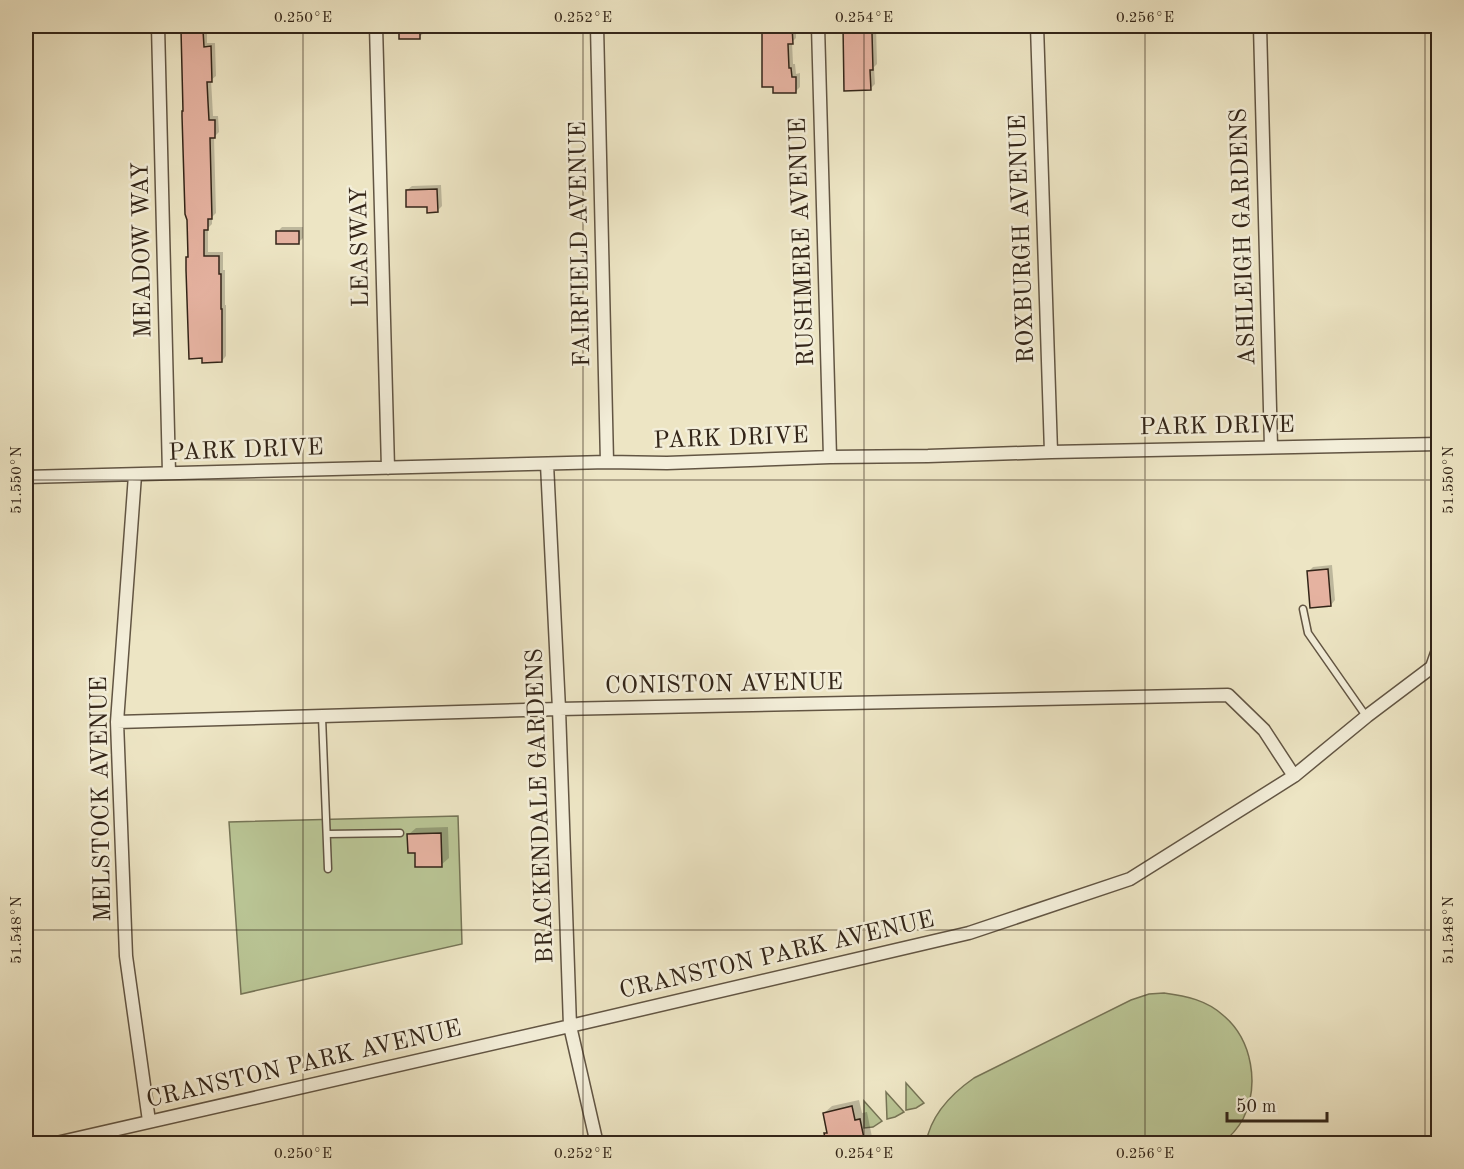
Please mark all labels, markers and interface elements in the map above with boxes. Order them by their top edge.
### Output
text: 0.250°E [274,11,332,26]
text: 0.252°E [554,11,612,26]
text: 0.254°E [835,11,893,26]
text: 0.256°E [1116,11,1174,26]
street label: ASHLEIGH GARDENS [1228,108,1260,366]
street label: ROXBURGH AVENUE [1007,114,1039,364]
street label: RUSHMERE AVENUE [787,117,819,367]
street label: FAIRFIELD AVENUE [567,121,595,367]
street label: MEADOW WAY [129,162,157,338]
street label: LEASWAY [348,186,374,308]
street label: PARK DRIVE [1139,414,1295,440]
street label: PARK DRIVE [653,424,809,454]
street label: PARK DRIVE [168,436,324,466]
text: 51.550°N [10,446,25,514]
text: 51.550°N [1442,446,1457,514]
street label: BRACKENDALE GARDENS [523,648,559,964]
street label: CONISTON AVENUE [605,671,843,699]
street label: MELSTOCK AVENUE [88,676,116,922]
text: 51.548°N [10,896,25,964]
text: 51.548°N [1442,896,1457,964]
street label: CRANSTON PARK AVENUE [617,908,937,1004]
street label: CRANSTON PARK AVENUE [144,1017,464,1113]
scale bar [1227,1085,1328,1123]
text: 50 m [1236,1098,1276,1116]
text: 0.250°E [274,1147,332,1162]
text: 0.252°E [554,1147,612,1162]
text: 0.254°E [835,1147,893,1162]
text: 0.256°E [1116,1147,1174,1162]

